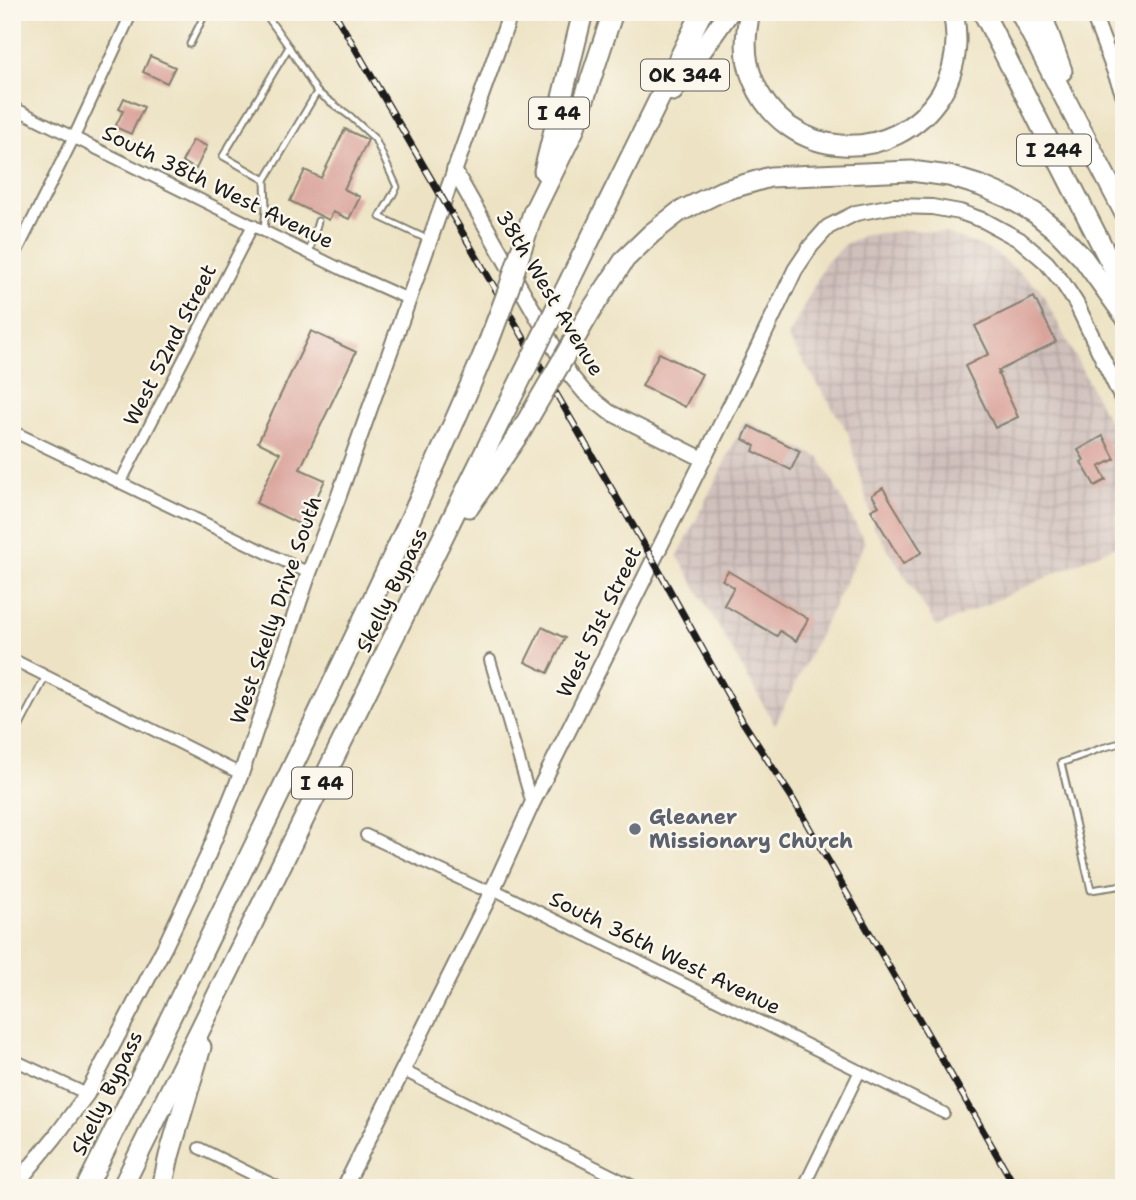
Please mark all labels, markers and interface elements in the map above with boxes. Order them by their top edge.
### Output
road number: OK 344 [641,60,729,90]
road number: I 44 [529,97,589,128]
street label: South 38th West Avenue [98,119,338,255]
road number: I 244 [1017,134,1091,166]
street label: 38th West Avenue [489,205,611,381]
street label: West 52nd Street [117,259,223,431]
street label: West Skelly Drive South [224,492,328,728]
street label: Skelly Bypass [350,523,434,657]
street label: West 51st Street [550,542,648,702]
road number: I 44 [292,768,352,798]
place label: Gleaner Missionary Church [649,803,853,855]
marker: Gleaner Missionary Church [627,821,643,837]
street label: South 36th West Avenue [545,885,785,1021]
street label: Skelly Bypass [65,1026,149,1160]

